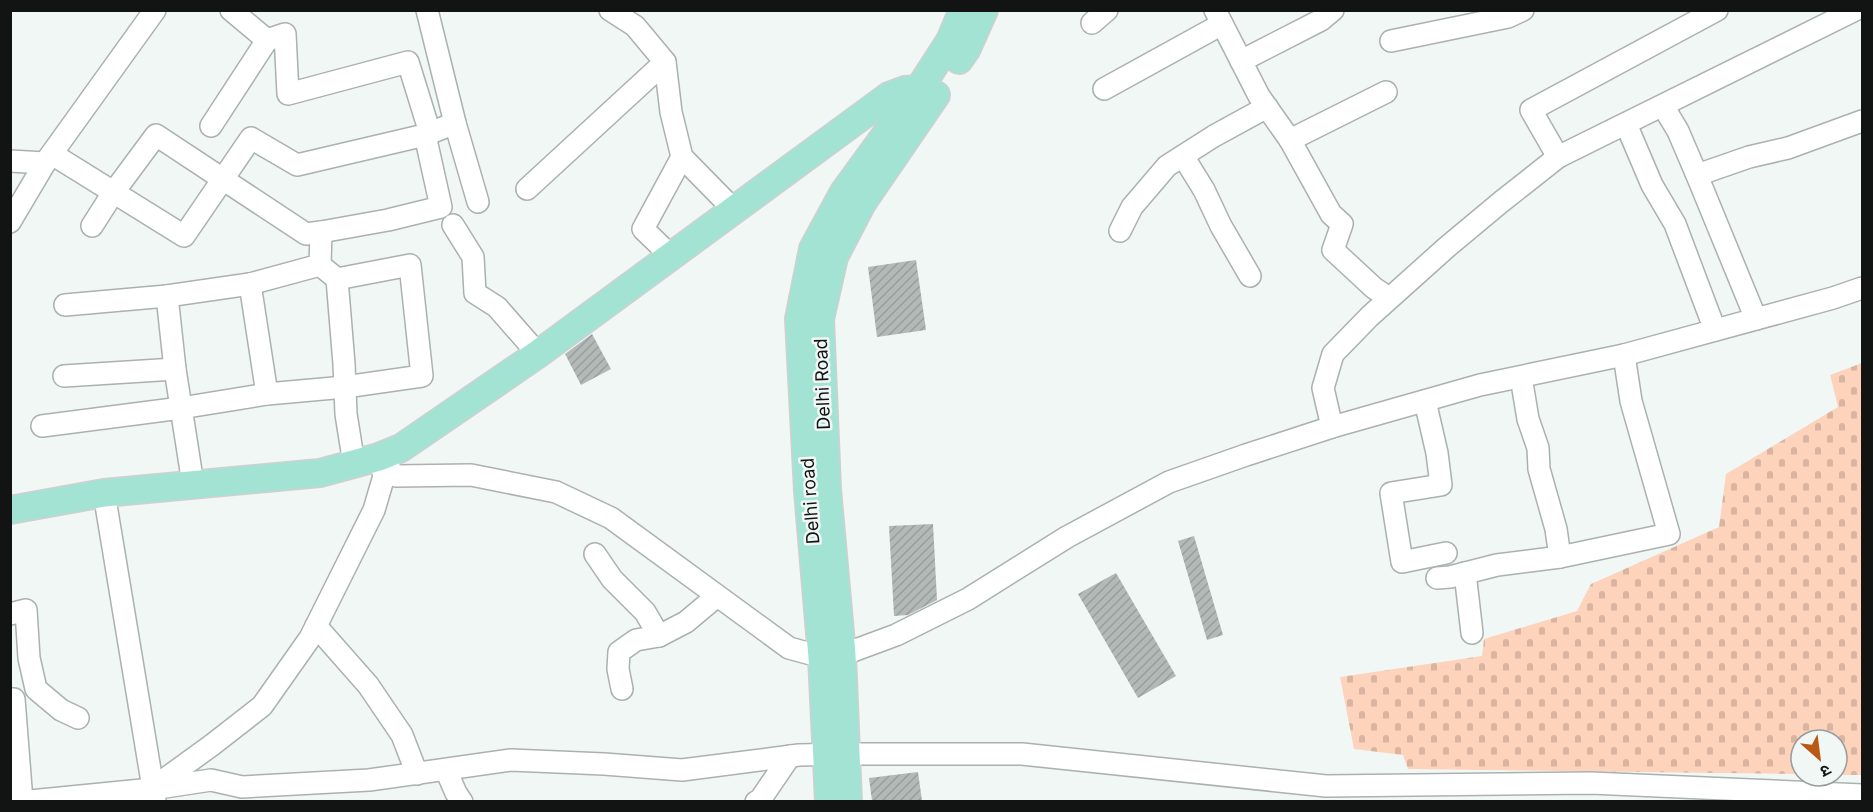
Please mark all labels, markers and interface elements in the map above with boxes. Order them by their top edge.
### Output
street label: Delhi Road [810,338,834,430]
street label: Delhi road [797,457,823,545]
north arrow [1789,728,1849,788]
text: उ [1817,760,1835,783]

